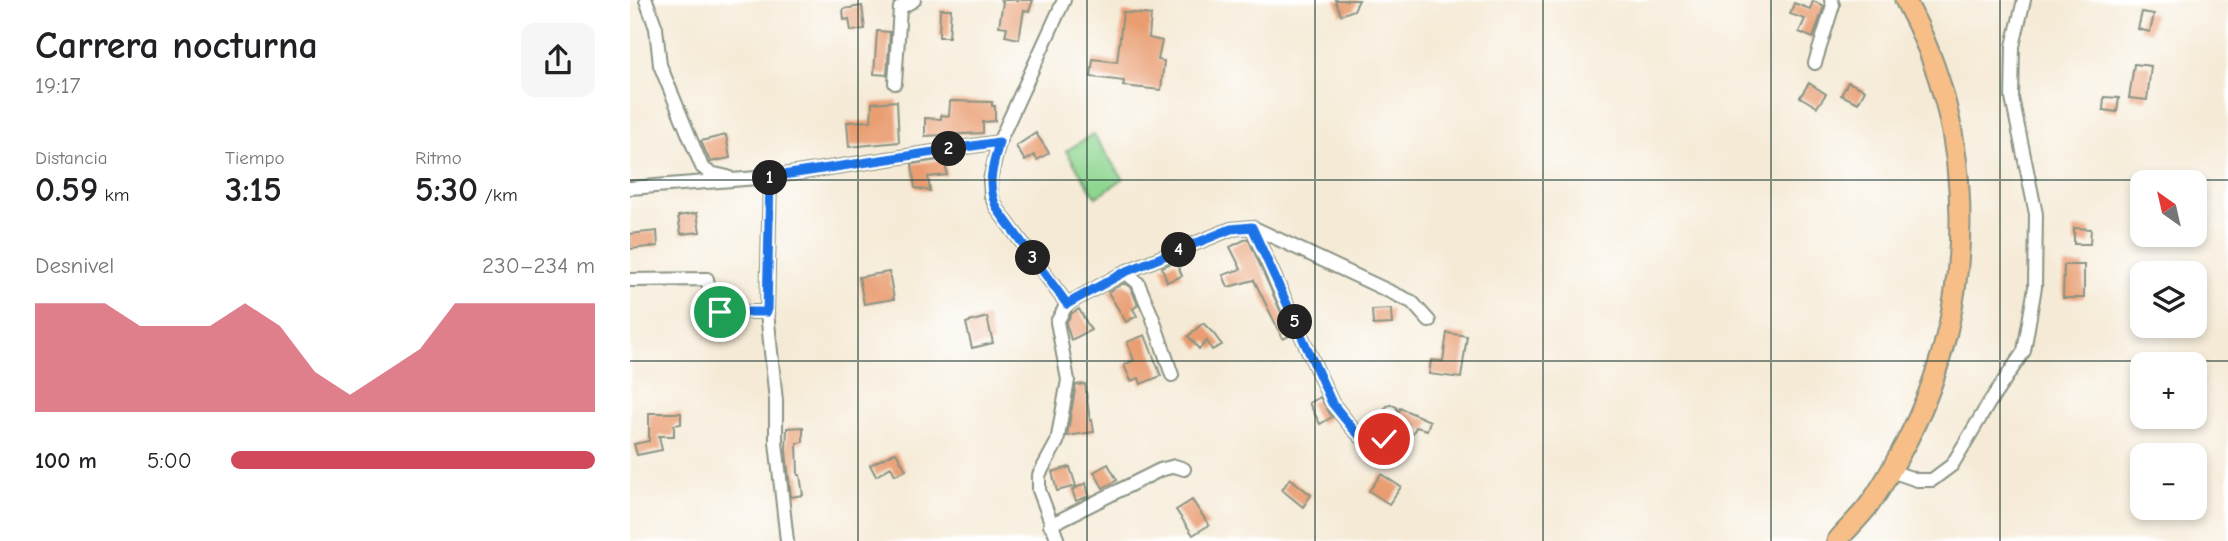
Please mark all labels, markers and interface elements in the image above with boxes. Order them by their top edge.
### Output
button: share [521,23,595,97]
text: Carrera nocturna [35,24,318,68]
text: 19:17 [35,72,80,99]
pin: 2 [932,132,966,166]
text: 2 [944,137,953,159]
text: Distancia [35,147,108,169]
text: Tiempo [225,147,285,169]
text: Ritmo [415,147,462,169]
pin: 1 [752,160,788,196]
text: 1 [766,166,773,188]
text: 0.59 [35,169,98,210]
text: 3:15 [225,169,282,210]
text: 5:30 [415,169,478,210]
north arrow [2130,170,2207,247]
map controls [2130,170,2207,520]
text: km [98,184,130,206]
text: /km [478,184,518,206]
pin: 4 [1162,232,1196,268]
text: 4 [1174,238,1183,260]
pin: 3 [1016,240,1050,276]
text: 3 [1028,246,1037,268]
text: Desnivel [35,252,114,279]
text: 230–234 m [482,252,595,279]
button: layers [2130,261,2207,338]
pin [690,282,750,342]
icon: arrive [701,293,739,331]
pin: 5 [1278,304,1312,340]
text: 5 [1289,310,1300,332]
button: + [2130,352,2207,429]
pin [1354,409,1414,469]
icon: check [1365,420,1403,458]
button: − [2130,443,2207,520]
text: 100 m [35,447,97,474]
text: 5:00 [147,447,192,474]

